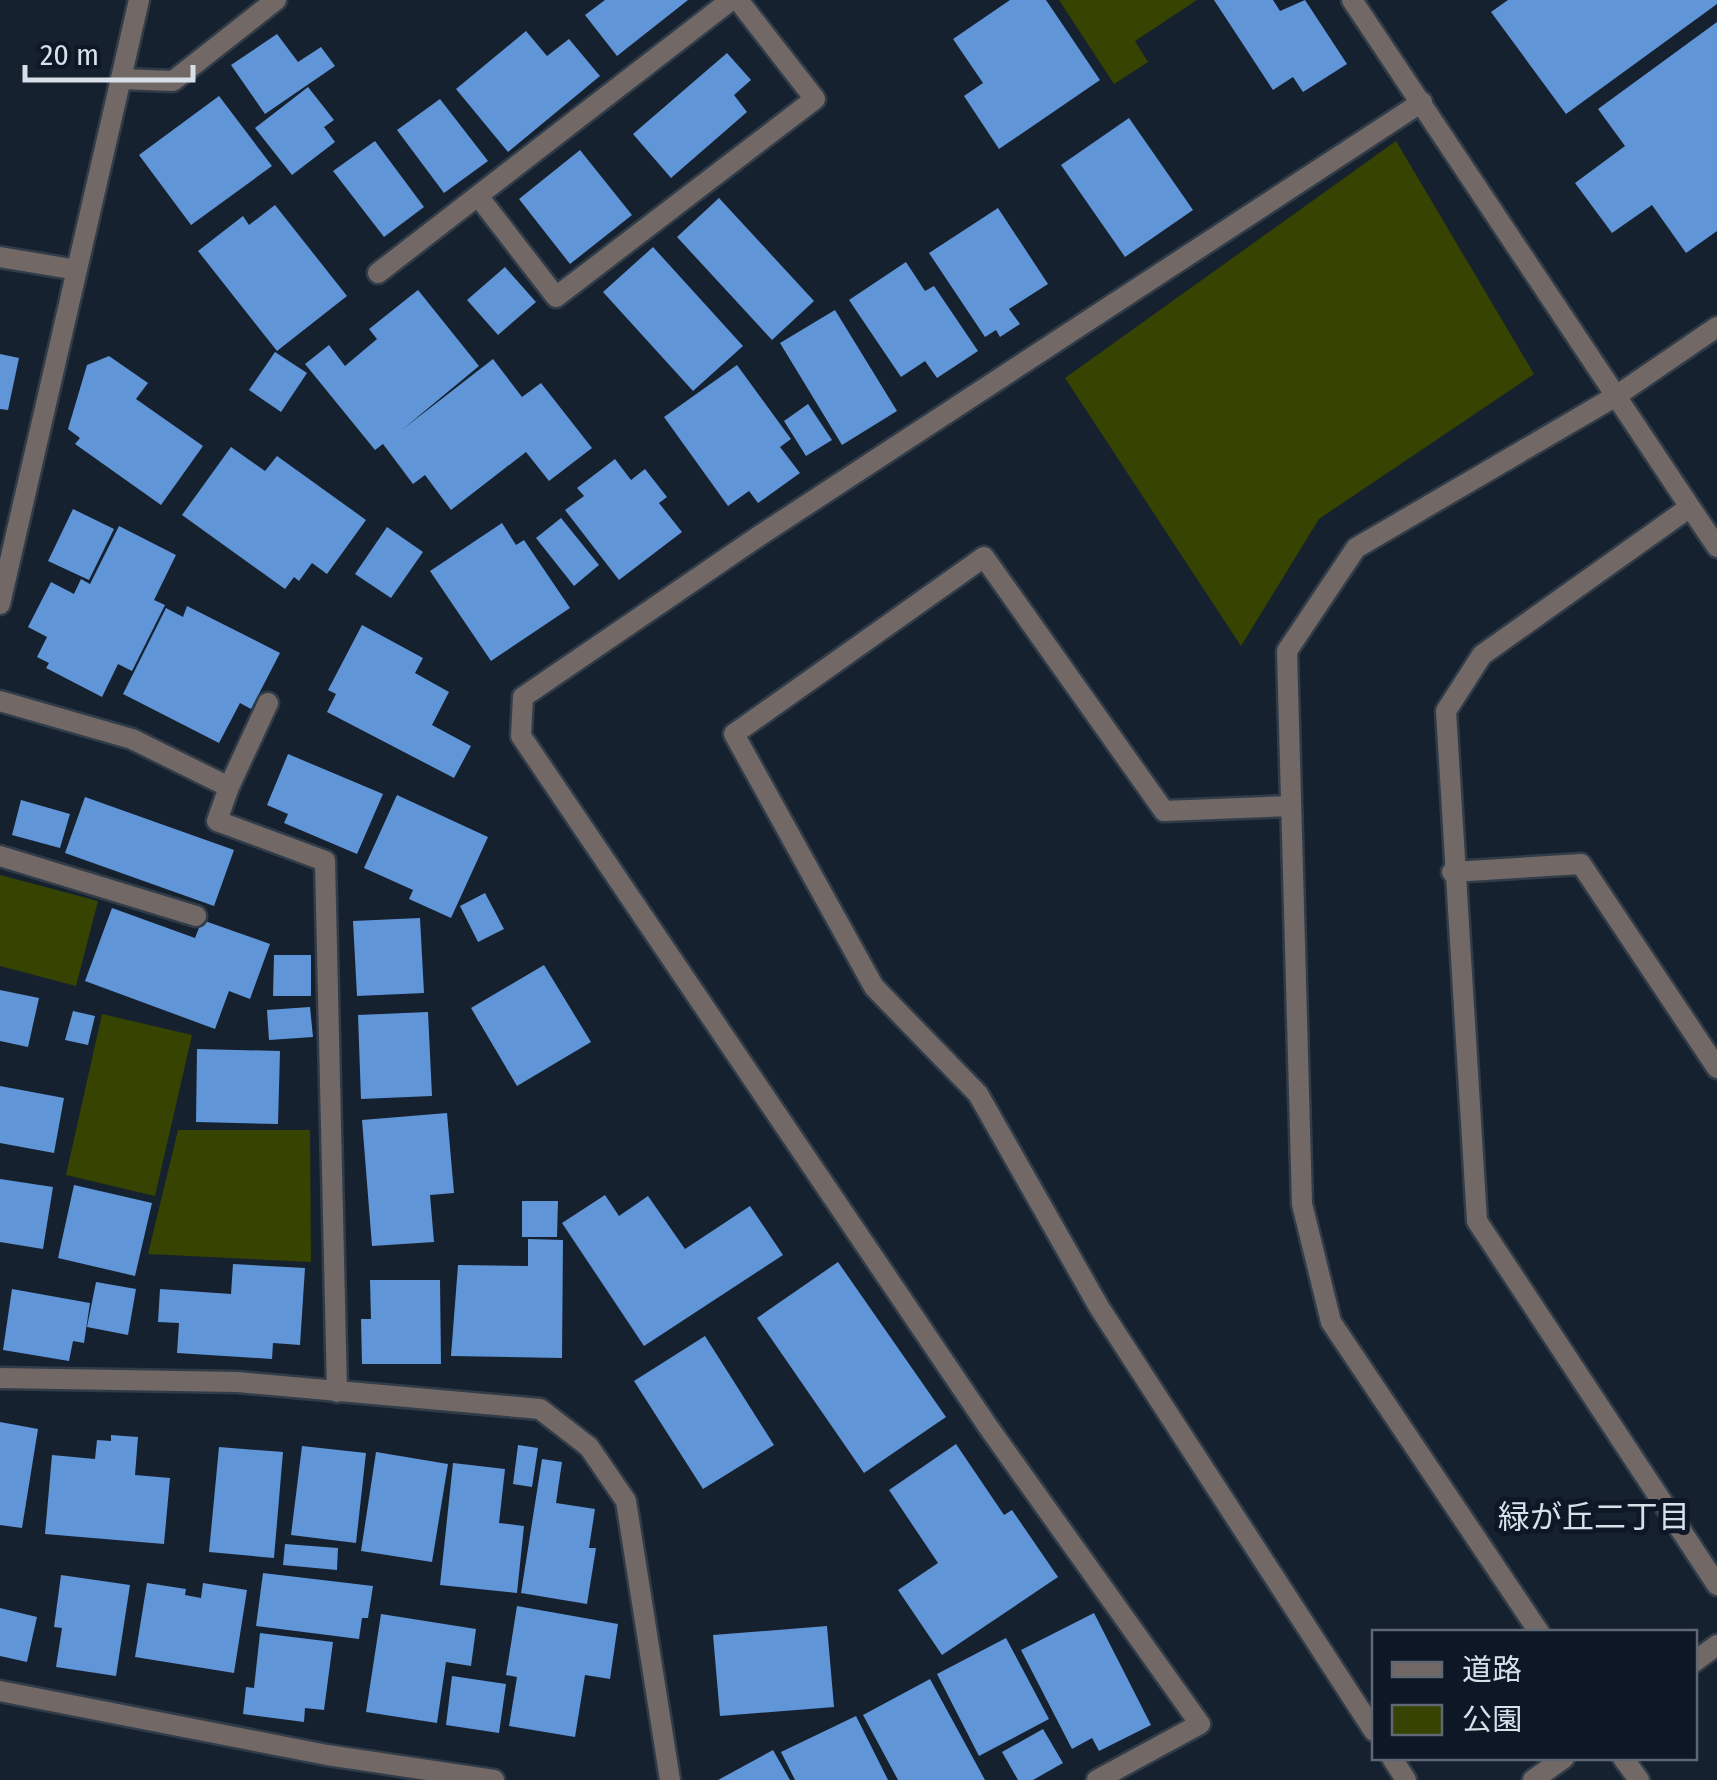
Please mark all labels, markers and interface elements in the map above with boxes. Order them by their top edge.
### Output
scale bar [25,20,192,82]
text: 20 m [40,37,99,73]
district label: 緑が丘二丁目 [1498,1498,1690,1536]
legend [1372,1630,1697,1760]
text: 道路 [1462,1652,1522,1688]
text: 公園 [1462,1702,1522,1738]

